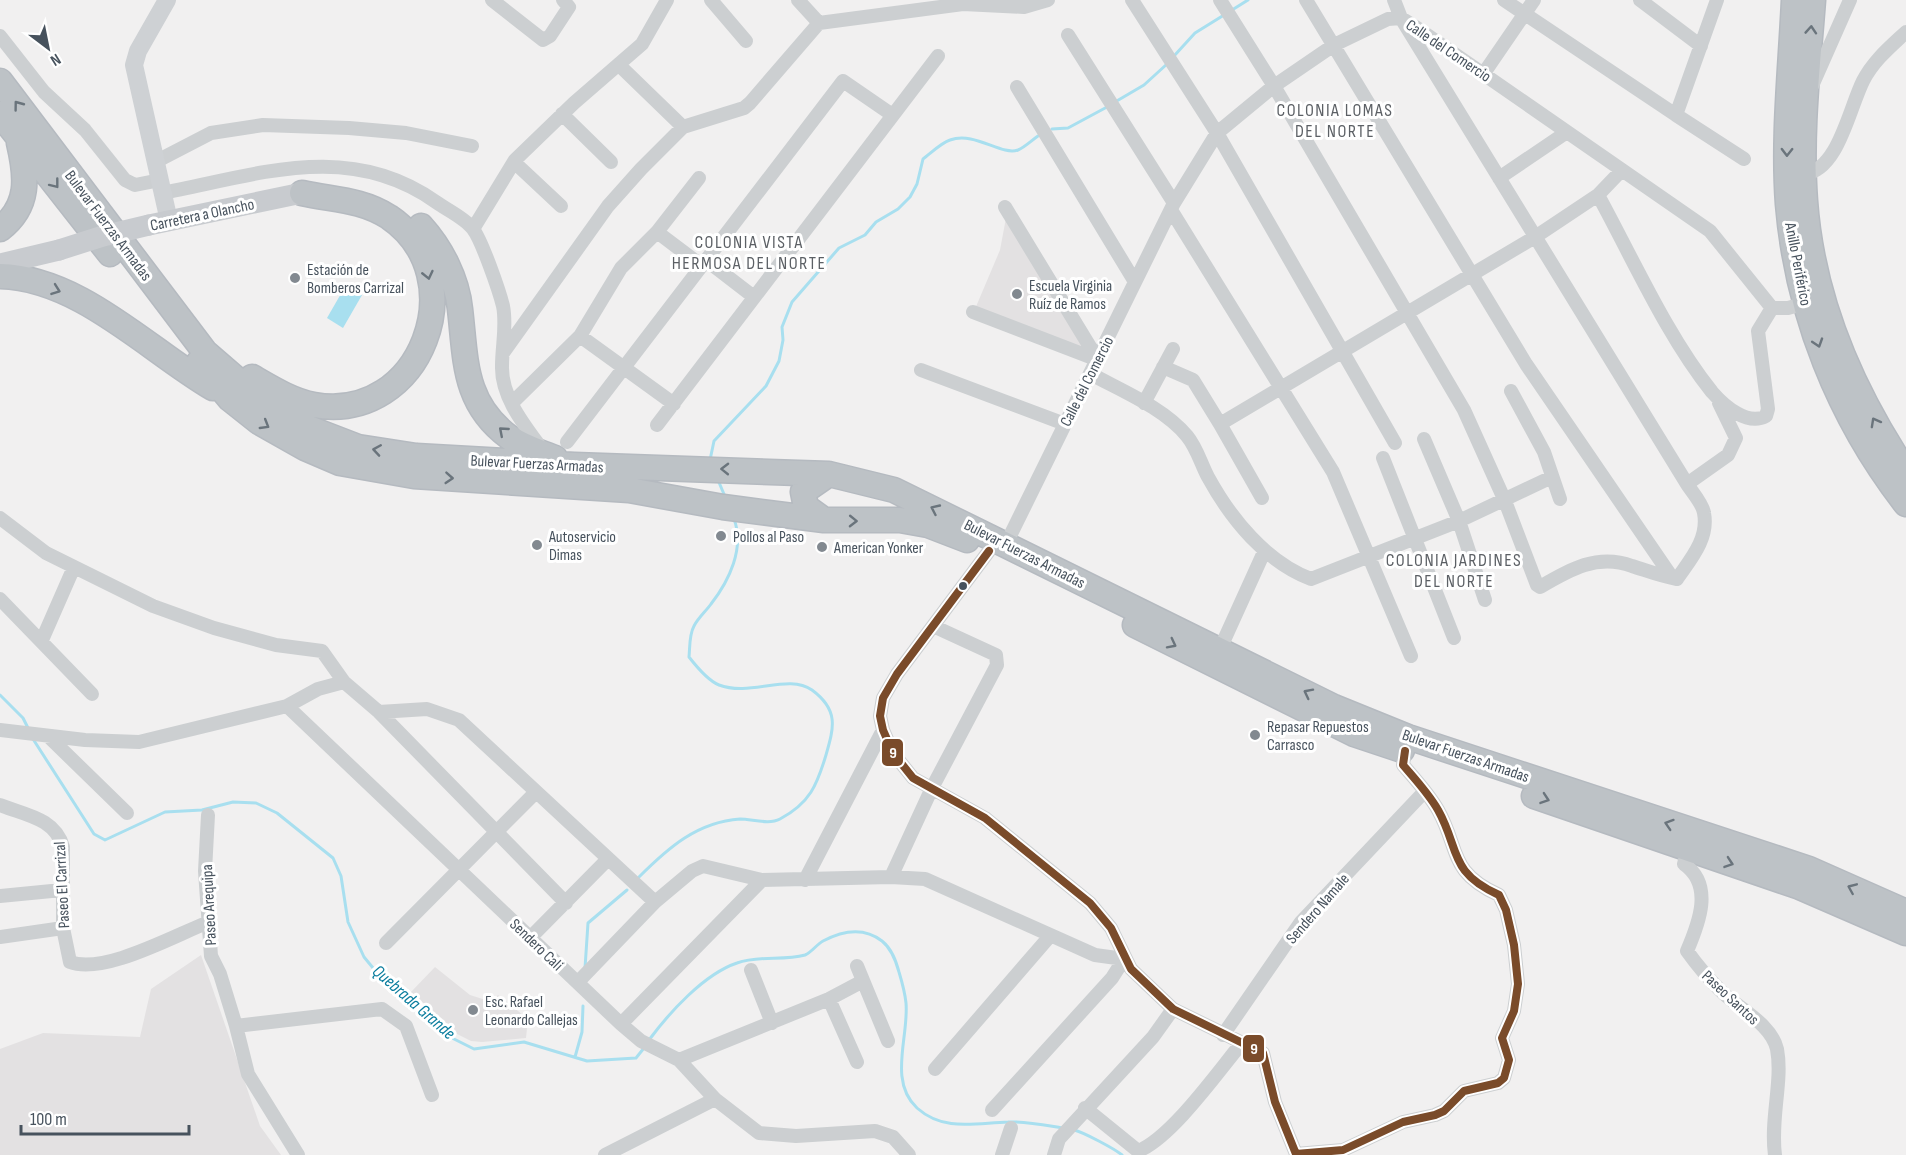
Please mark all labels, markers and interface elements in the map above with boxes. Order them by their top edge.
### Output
street label: Calle del Comercio [1402,16,1494,87]
north arrow [18,18,78,78]
one-way arrow [1804,25,1817,34]
text: N [46,49,64,70]
one-way arrow [14,100,25,111]
district label: COLONIA LOMAS DEL NORTE [1277,100,1393,142]
one-way arrow [1781,147,1793,156]
street label: Bulevar Fuerzas Armadas [60,167,156,285]
one-way arrow [47,177,58,188]
street label: Carretera a Olancho [149,195,256,236]
street label: Anillo Periférico [1780,220,1815,307]
district label: COLONIA VISTA HERMOSA DEL NORTE [672,232,826,274]
place label: Estación de Bomberos Carrizal [307,261,404,298]
one-way arrow [421,270,434,280]
marker: Estación de Bomberos Carrizal [288,271,302,285]
place label: Escuela Virginia Ruíz de Ramos [1029,277,1112,314]
one-way arrow [50,283,61,295]
marker: Escuela Virginia Ruíz de Ramos [1010,287,1024,301]
street label: Calle del Comercio [1057,333,1118,430]
one-way arrow [1811,337,1824,348]
one-way arrow [259,417,269,429]
one-way arrow [1871,418,1882,429]
one-way arrow [499,428,510,439]
one-way arrow [373,445,382,457]
street label: Bulevar Fuerzas Armadas [470,452,604,477]
one-way arrow [721,463,730,475]
one-way arrow [445,471,454,484]
one-way arrow [930,504,941,516]
one-way arrow [849,515,858,527]
street label: Bulevar Fuerzas Armadas [961,516,1088,593]
place label: Autoservicio Dimas [548,528,616,565]
place label: Pollos al Paso [733,528,804,547]
marker: Pollos al Paso [714,529,728,543]
marker: Autoservicio Dimas [530,538,544,552]
place label: American Yonker [833,539,924,558]
marker: American Yonker [815,540,829,554]
district label: COLONIA JARDINES DEL NORTE [1386,550,1522,592]
unlabelled marker [957,580,969,592]
one-way arrow [1165,637,1176,649]
one-way arrow [1303,689,1314,701]
place label: Repasar Repuestos Carrasco [1267,718,1369,755]
street label: Bulevar Fuerzas Armadas [1400,726,1532,787]
marker: Repasar Repuestos Carrasco [1248,728,1262,742]
line badge: 9 [881,738,904,767]
text: 9 [889,744,897,763]
one-way arrow [1539,792,1550,805]
one-way arrow [1664,818,1675,831]
street label: Paseo El Carrizal [51,841,74,929]
one-way arrow [1723,856,1734,868]
street label: Paseo Arequipa [198,864,221,946]
street label: Sendero Namale [1282,870,1354,948]
one-way arrow [1848,884,1859,896]
street label: Sendero Cali [505,915,567,975]
water label: Quebrada Grande [368,961,459,1044]
street label: Paseo Santos [1697,967,1763,1029]
place label: Esc. Rafael Leonardo Callejas [485,993,578,1030]
marker: Esc. Rafael Leonardo Callejas [466,1003,480,1017]
line badge: 9 [1242,1034,1265,1063]
text: 9 [1250,1040,1258,1059]
scale bar [21,1098,189,1136]
text: 100 m [30,1109,67,1130]

